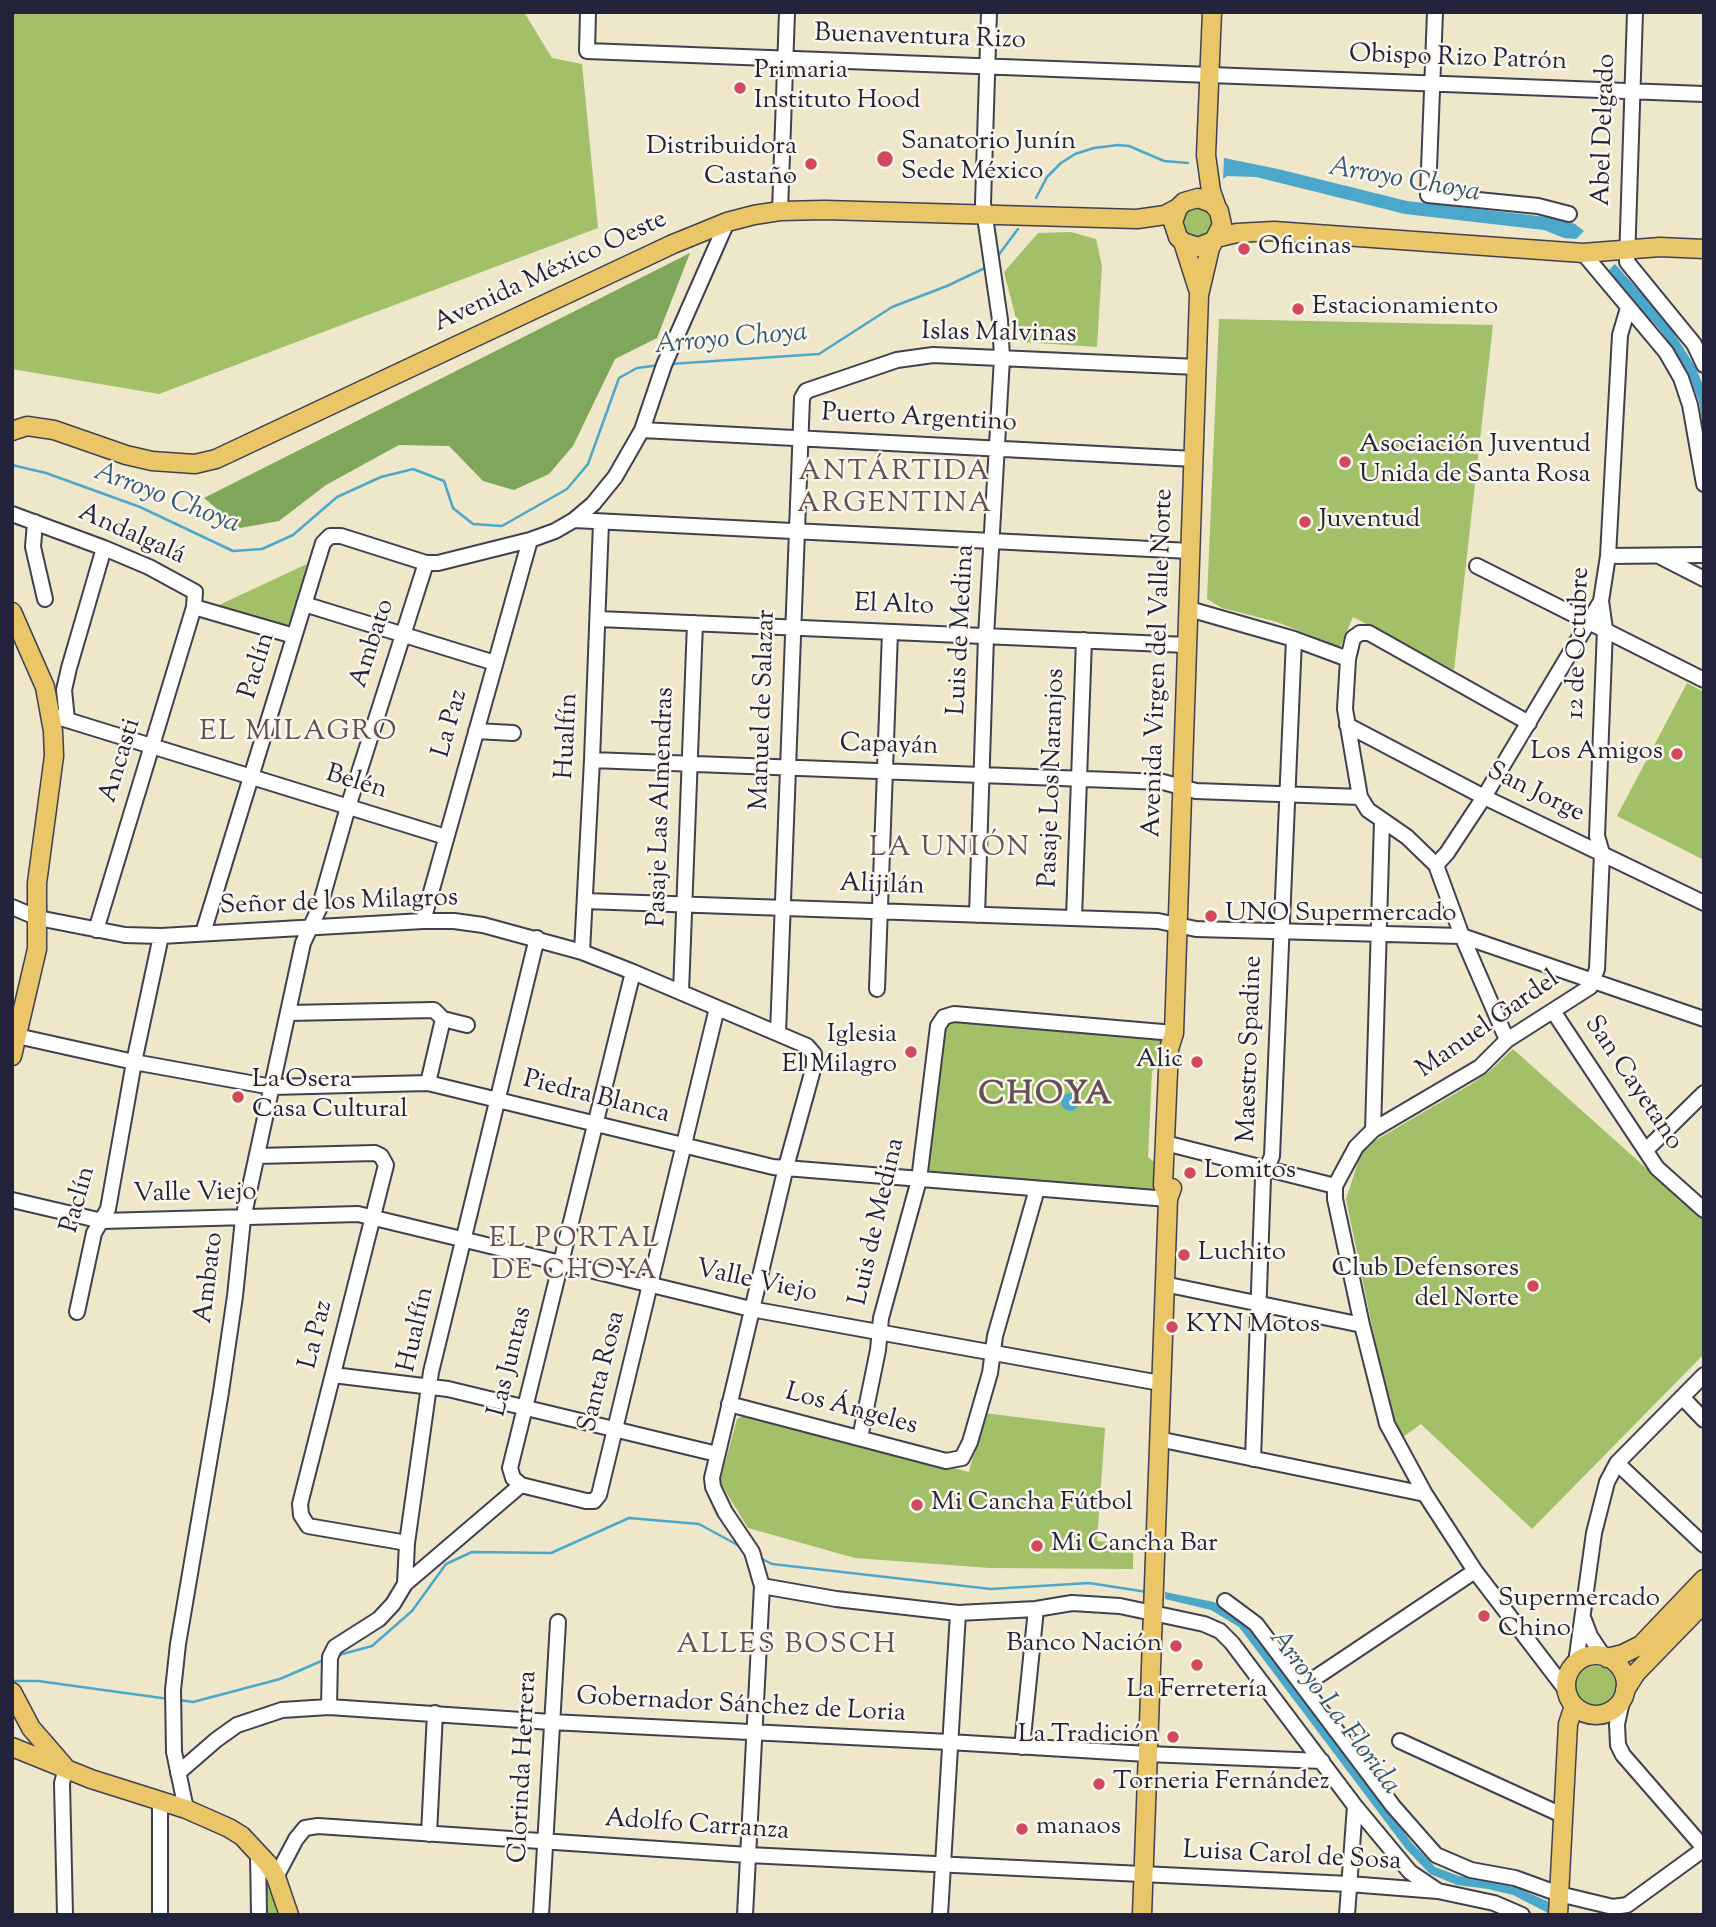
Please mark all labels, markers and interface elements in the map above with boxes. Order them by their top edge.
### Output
street label: Buenaventura Rizo [814,20,1026,58]
street label: Obispo Rizo Patrón [1348,41,1568,79]
street label: Abel Delgado [1588,53,1624,207]
place label: Primaria Instituto Hood [754,57,920,119]
marker: Primaria Instituto Hood [732,80,748,96]
place label: Sanatorio Junín Sede México [901,128,1076,190]
place label: Distribuidora Castaño [646,133,797,194]
marker: Sanatorio Junín Sede México [875,149,895,169]
water label: Arroyo Choya [1325,152,1483,212]
marker: Distribuidora Castaño [803,156,819,172]
street label: Avenida México Oeste [430,205,672,341]
place label: Oficinas [1258,233,1351,265]
marker: Oficinas [1236,241,1252,257]
place label: Estacionamiento [1312,293,1498,325]
marker: Estacionamiento [1290,301,1306,317]
water label: Arroyo Choya [653,318,809,364]
street label: Islas Malvinas [921,318,1077,352]
street label: Puerto Argentino [821,399,1017,441]
place label: Asociación Juventud Unida de Santa Rosa [1359,431,1591,492]
marker: Asociación Juventud Unida de Santa Rosa [1337,454,1353,470]
water label: Arroyo Choya [88,457,244,543]
district label: ANTÁRTIDA ARGENTINA [798,457,992,523]
street label: Avenida Virgen del Valle Norte [1138,488,1182,838]
street label: Andalgalá [73,499,189,573]
place label: Juventud [1319,506,1420,538]
marker: Juventud [1297,514,1313,530]
street label: Luis de Medina [943,544,983,716]
street label: 12 de Octubre [1562,566,1598,720]
street label: El Alto [854,590,934,624]
street label: Ambato [345,596,403,692]
street label: Manuel de Salazar [746,609,784,811]
street label: Paclín [234,629,284,703]
street label: Pasaje Los Naranjos [1035,668,1073,888]
street label: La Paz [427,686,477,762]
street label: Pasaje Las Almendras [643,687,683,927]
street label: Hualfín [551,692,587,780]
street label: Ancasti [94,715,150,807]
district label: EL MILAGRO [201,717,397,751]
street label: Capayán [839,730,939,764]
place label: Los Amigos [1530,738,1663,770]
marker: Los Amigos [1669,746,1685,762]
street label: San Jorge [1481,757,1589,831]
street label: Belén [321,760,391,808]
district label: LA UNIÓN [870,833,1030,867]
street label: Alijilán [839,870,925,904]
street label: Señor de los Milagros [219,884,459,924]
place label: UNO Supermercado [1225,900,1457,932]
marker: UNO Supermercado [1203,908,1219,924]
street label: Maestro Spadine [1233,955,1271,1143]
street label: Manuel Gardel [1412,965,1566,1087]
street label: San Cayetano [1576,1011,1688,1157]
place label: Iglesia El Milagro [782,1021,897,1082]
marker: Iglesia El Milagro [903,1044,919,1060]
place label: Alic [1136,1046,1183,1078]
marker: Alic [1189,1054,1205,1070]
place label: La Osera Casa Cultural [252,1066,408,1128]
street label: Piedra Blanca [520,1066,672,1132]
district label: CHOYA [979,1077,1113,1117]
marker: La Osera Casa Cultural [230,1089,246,1105]
street label: Luis de Medina [845,1135,913,1309]
place label: Lomitos [1204,1157,1296,1189]
street label: Paclín [56,1163,104,1237]
marker: Lomitos [1182,1165,1198,1181]
street label: Valle Viejo [133,1178,257,1212]
district label: EL PORTAL DE CHOYA [490,1224,660,1290]
street label: Ambato [190,1231,232,1325]
place label: Luchito [1198,1239,1286,1271]
marker: Luchito [1176,1247,1192,1263]
street label: Valle Viejo [692,1255,820,1311]
place label: Club Defensores del Norte [1331,1255,1519,1316]
marker: Club Defensores del Norte [1525,1278,1541,1294]
street label: Hualfín [393,1284,443,1376]
street label: La Paz [294,1298,342,1372]
street label: Las Juntas [483,1304,541,1420]
street label: Santa Rosa [574,1308,634,1436]
place label: KYN Motos [1186,1311,1320,1343]
marker: KYN Motos [1164,1319,1180,1335]
street label: Los Ángeles [781,1378,921,1444]
place label: Mi Cancha Fútbol [931,1489,1133,1521]
marker: Mi Cancha Fútbol [909,1497,925,1513]
place label: Mi Cancha Bar [1051,1530,1218,1562]
marker: Mi Cancha Bar [1029,1538,1045,1554]
place label: Supermercado Chino [1498,1585,1660,1646]
marker: Supermercado Chino [1476,1608,1492,1624]
water label: Arroyo La Florida [1260,1623,1406,1803]
district label: ALLES BOSCH [678,1630,896,1664]
place label: Banco Nación [1006,1630,1162,1662]
marker: Banco Nación [1168,1638,1184,1654]
marker: La Ferretería [1189,1657,1205,1673]
street label: Clorinda Herrera [504,1670,546,1864]
place label: La Ferretería [1127,1676,1267,1708]
street label: Gobernador Sánchez de Loria [575,1683,907,1731]
place label: La Tradición [1018,1721,1159,1753]
marker: La Tradición [1165,1729,1181,1745]
place label: Torneria Fernández [1113,1768,1330,1800]
marker: Torneria Fernández [1091,1776,1107,1792]
street label: Adolfo Carranza [604,1805,790,1849]
place label: manaos [1036,1813,1121,1845]
marker: manaos [1014,1821,1030,1837]
street label: Luisa Carol de Sosa [1182,1837,1402,1879]

